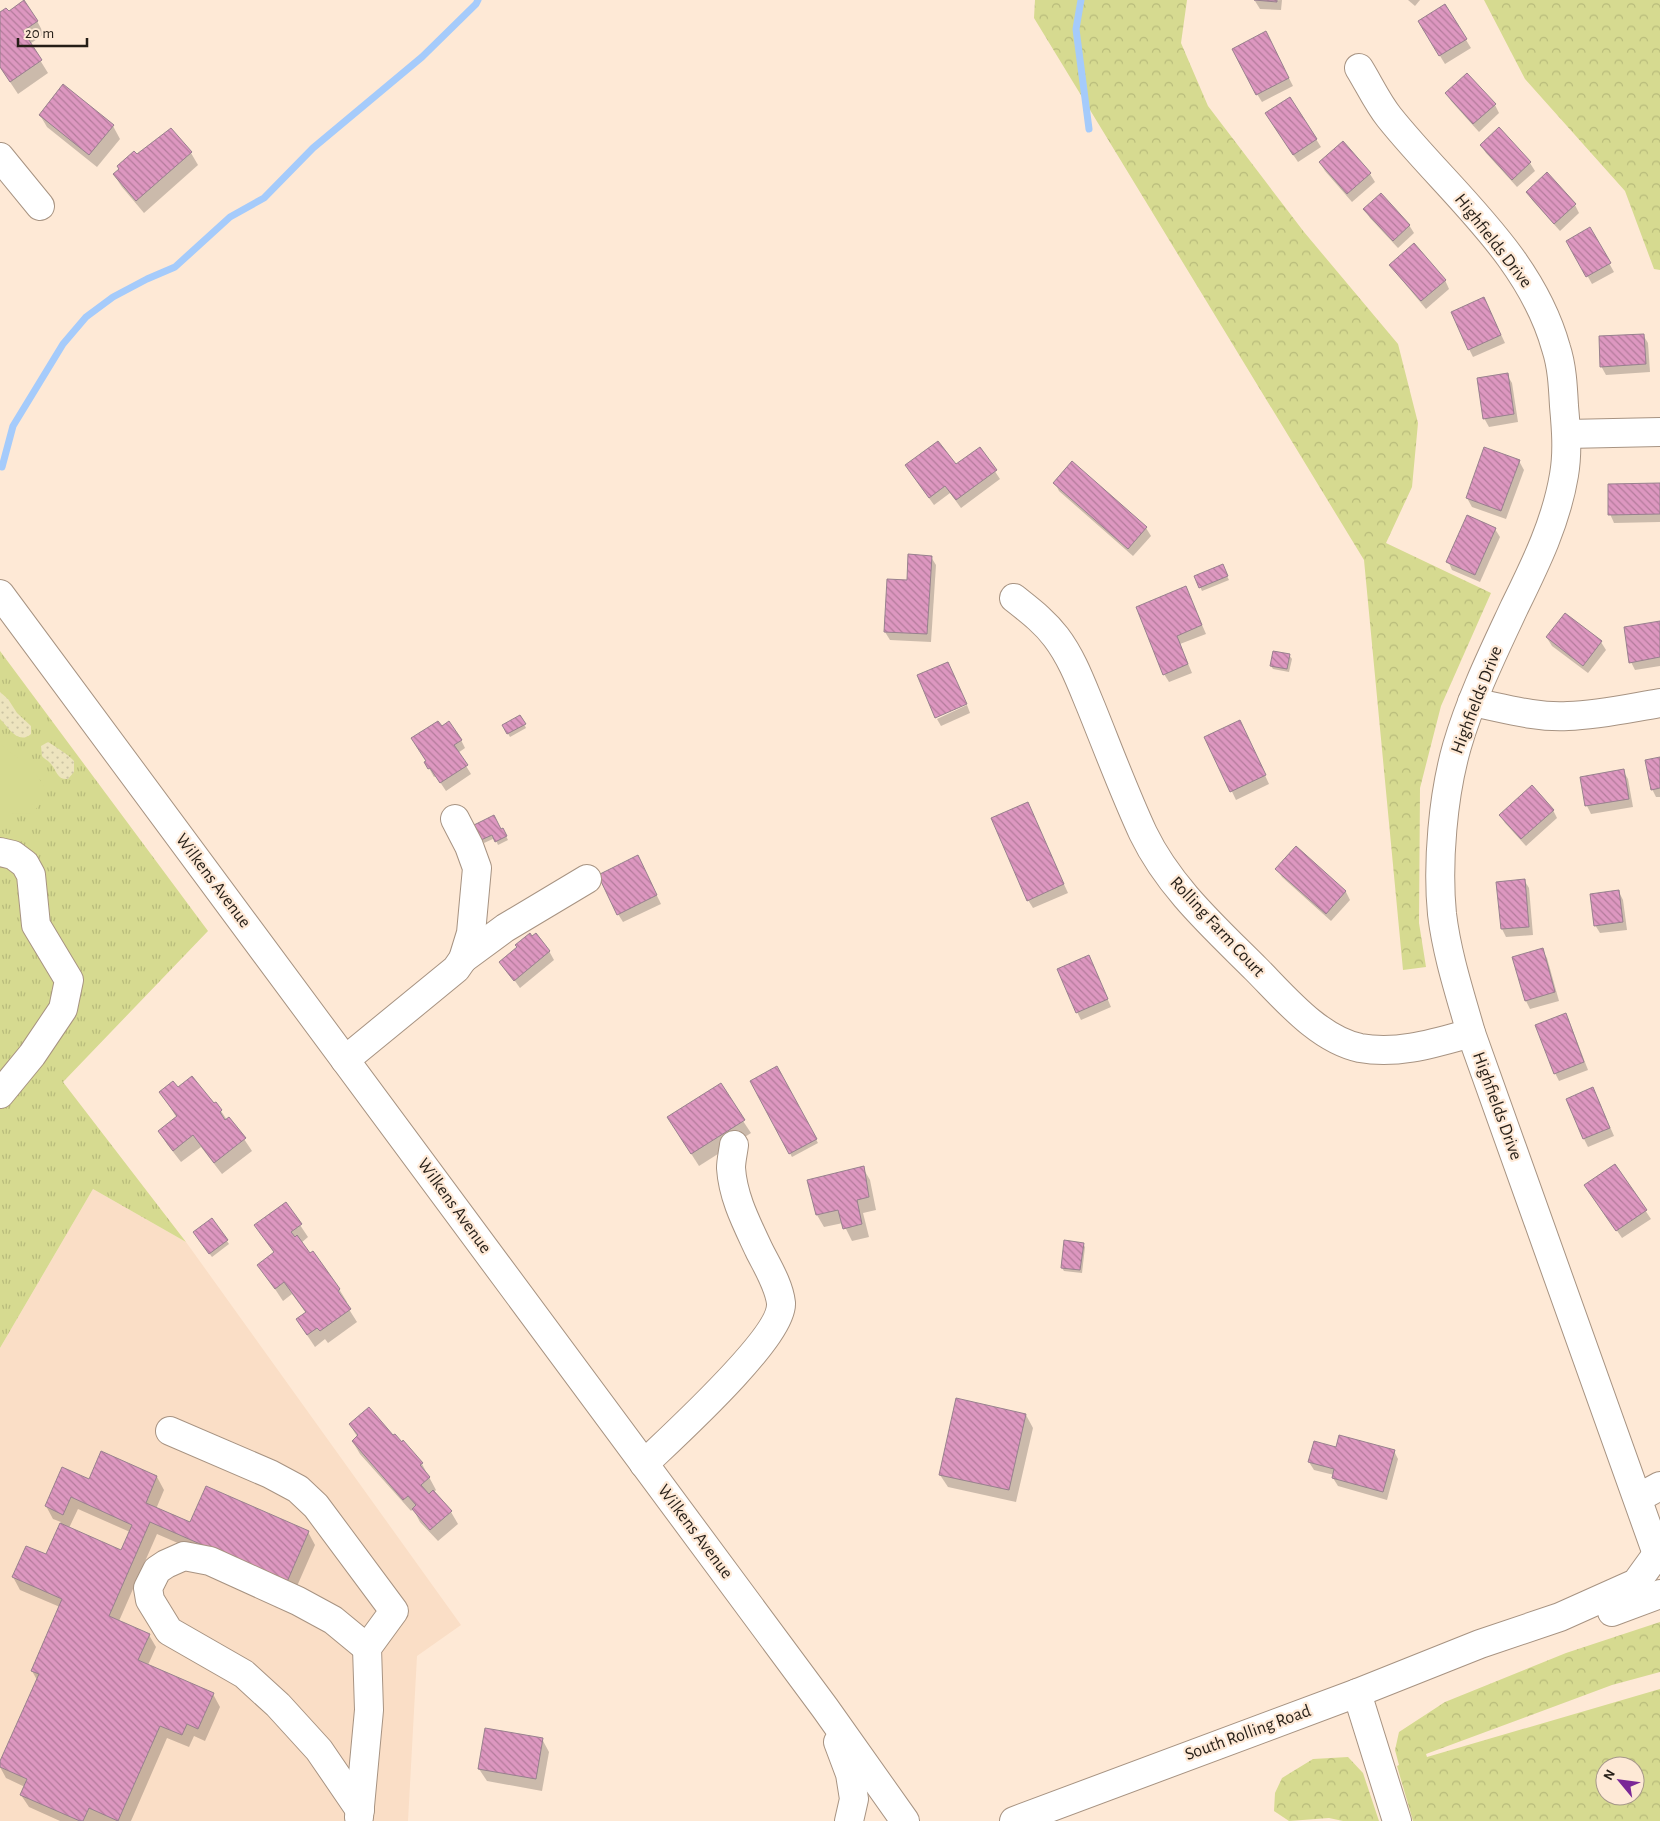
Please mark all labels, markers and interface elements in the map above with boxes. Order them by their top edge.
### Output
scale bar [18,15,86,47]
text: 20 m [25,26,54,41]
street label: Highfields Drive [1451,191,1535,291]
street label: Highfields Drive [1448,644,1506,756]
street label: Wilkens Avenue [172,831,254,931]
street label: Rolling Farm Court [1166,874,1268,981]
street label: Highfields Drive [1469,1049,1525,1163]
street label: Wilkens Avenue [414,1155,494,1257]
street label: Wilkens Avenue [654,1482,736,1582]
street label: South Rolling Road [1183,1702,1313,1764]
north arrow [1595,1756,1645,1806]
text: N [1601,1768,1618,1783]

